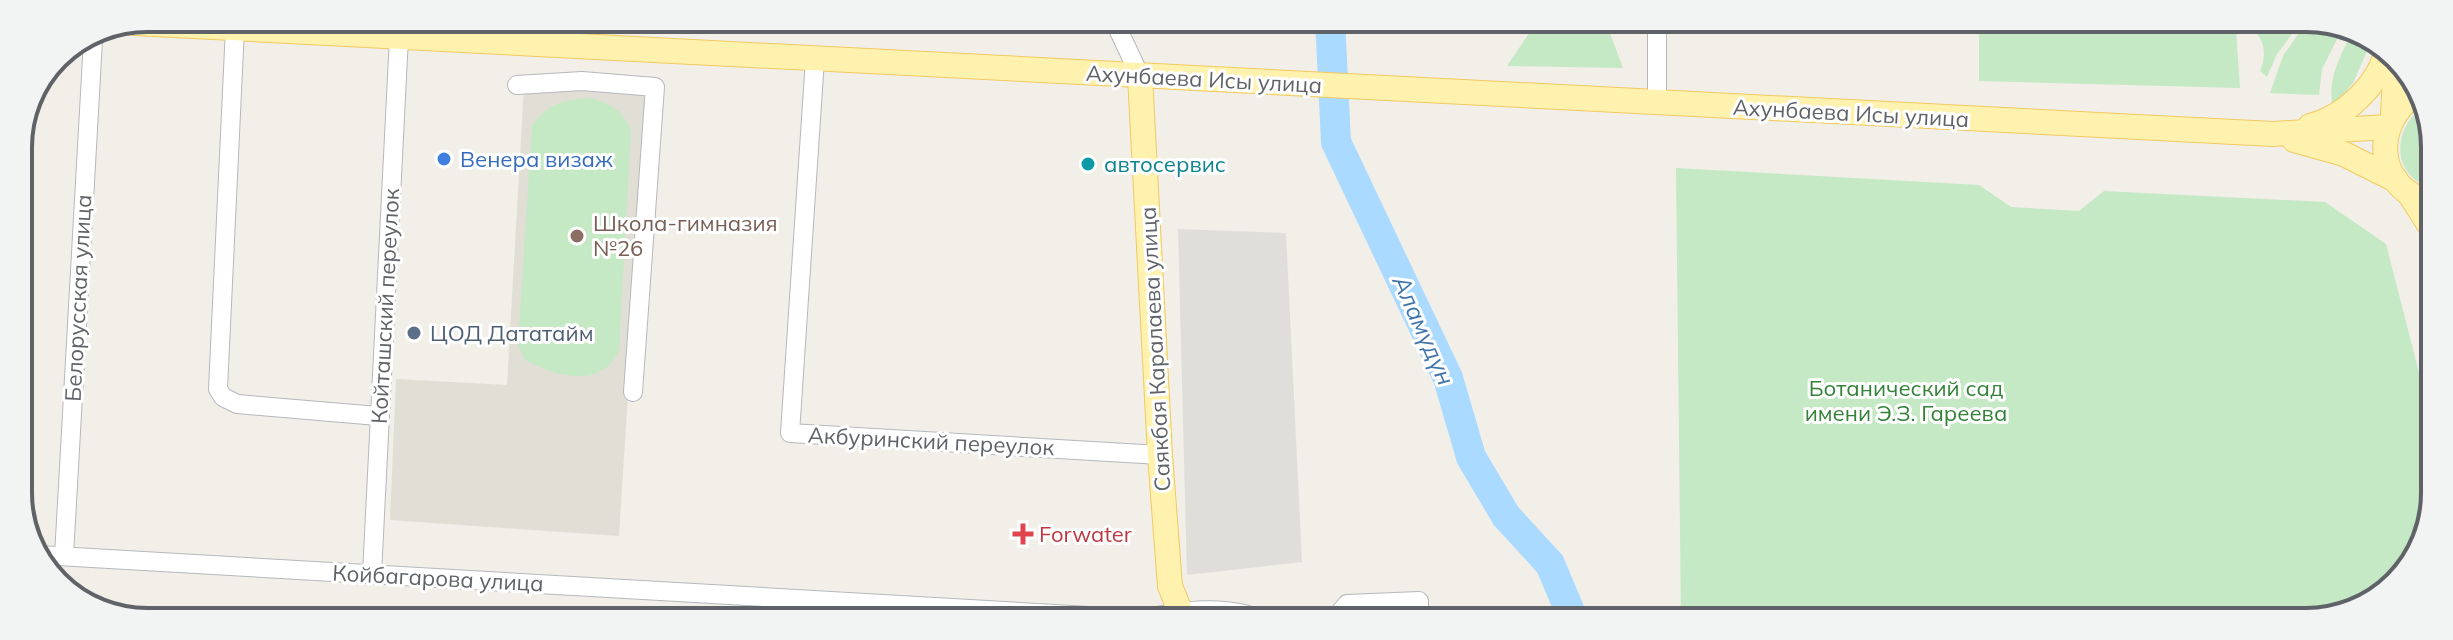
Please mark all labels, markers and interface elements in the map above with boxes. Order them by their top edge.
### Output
street label: Ахунбаева Исы улица [1085,59,1323,99]
street label: Ахунбаева Исы улица [1732,93,1970,133]
place label: Венера визаж [460,145,613,173]
marker: Венера визаж [435,150,453,168]
place label: автосервис [1104,150,1226,178]
marker: автосервис [1079,155,1097,173]
street label: Койташский переулок [365,187,405,425]
street label: Белорусская улица [59,194,97,402]
street label: Саякбая Каралаева улица [1134,206,1176,492]
place label: Школа-гимназия №26 [593,209,778,262]
marker: Школа-гимназия №26 [568,227,586,245]
water label: Аламүдүн [1386,270,1461,390]
place label: ЦОД Дататайм [430,319,593,347]
marker: ЦОД Дататайм [405,324,423,342]
park label: Ботанический сад имени Э.З. Гареева [1805,374,2007,427]
street label: Акбуринский переулок [807,421,1055,461]
place label: Forwater [1039,520,1132,548]
marker: Forwater [1014,525,1032,543]
street label: Койбагарова улица [332,558,544,598]

